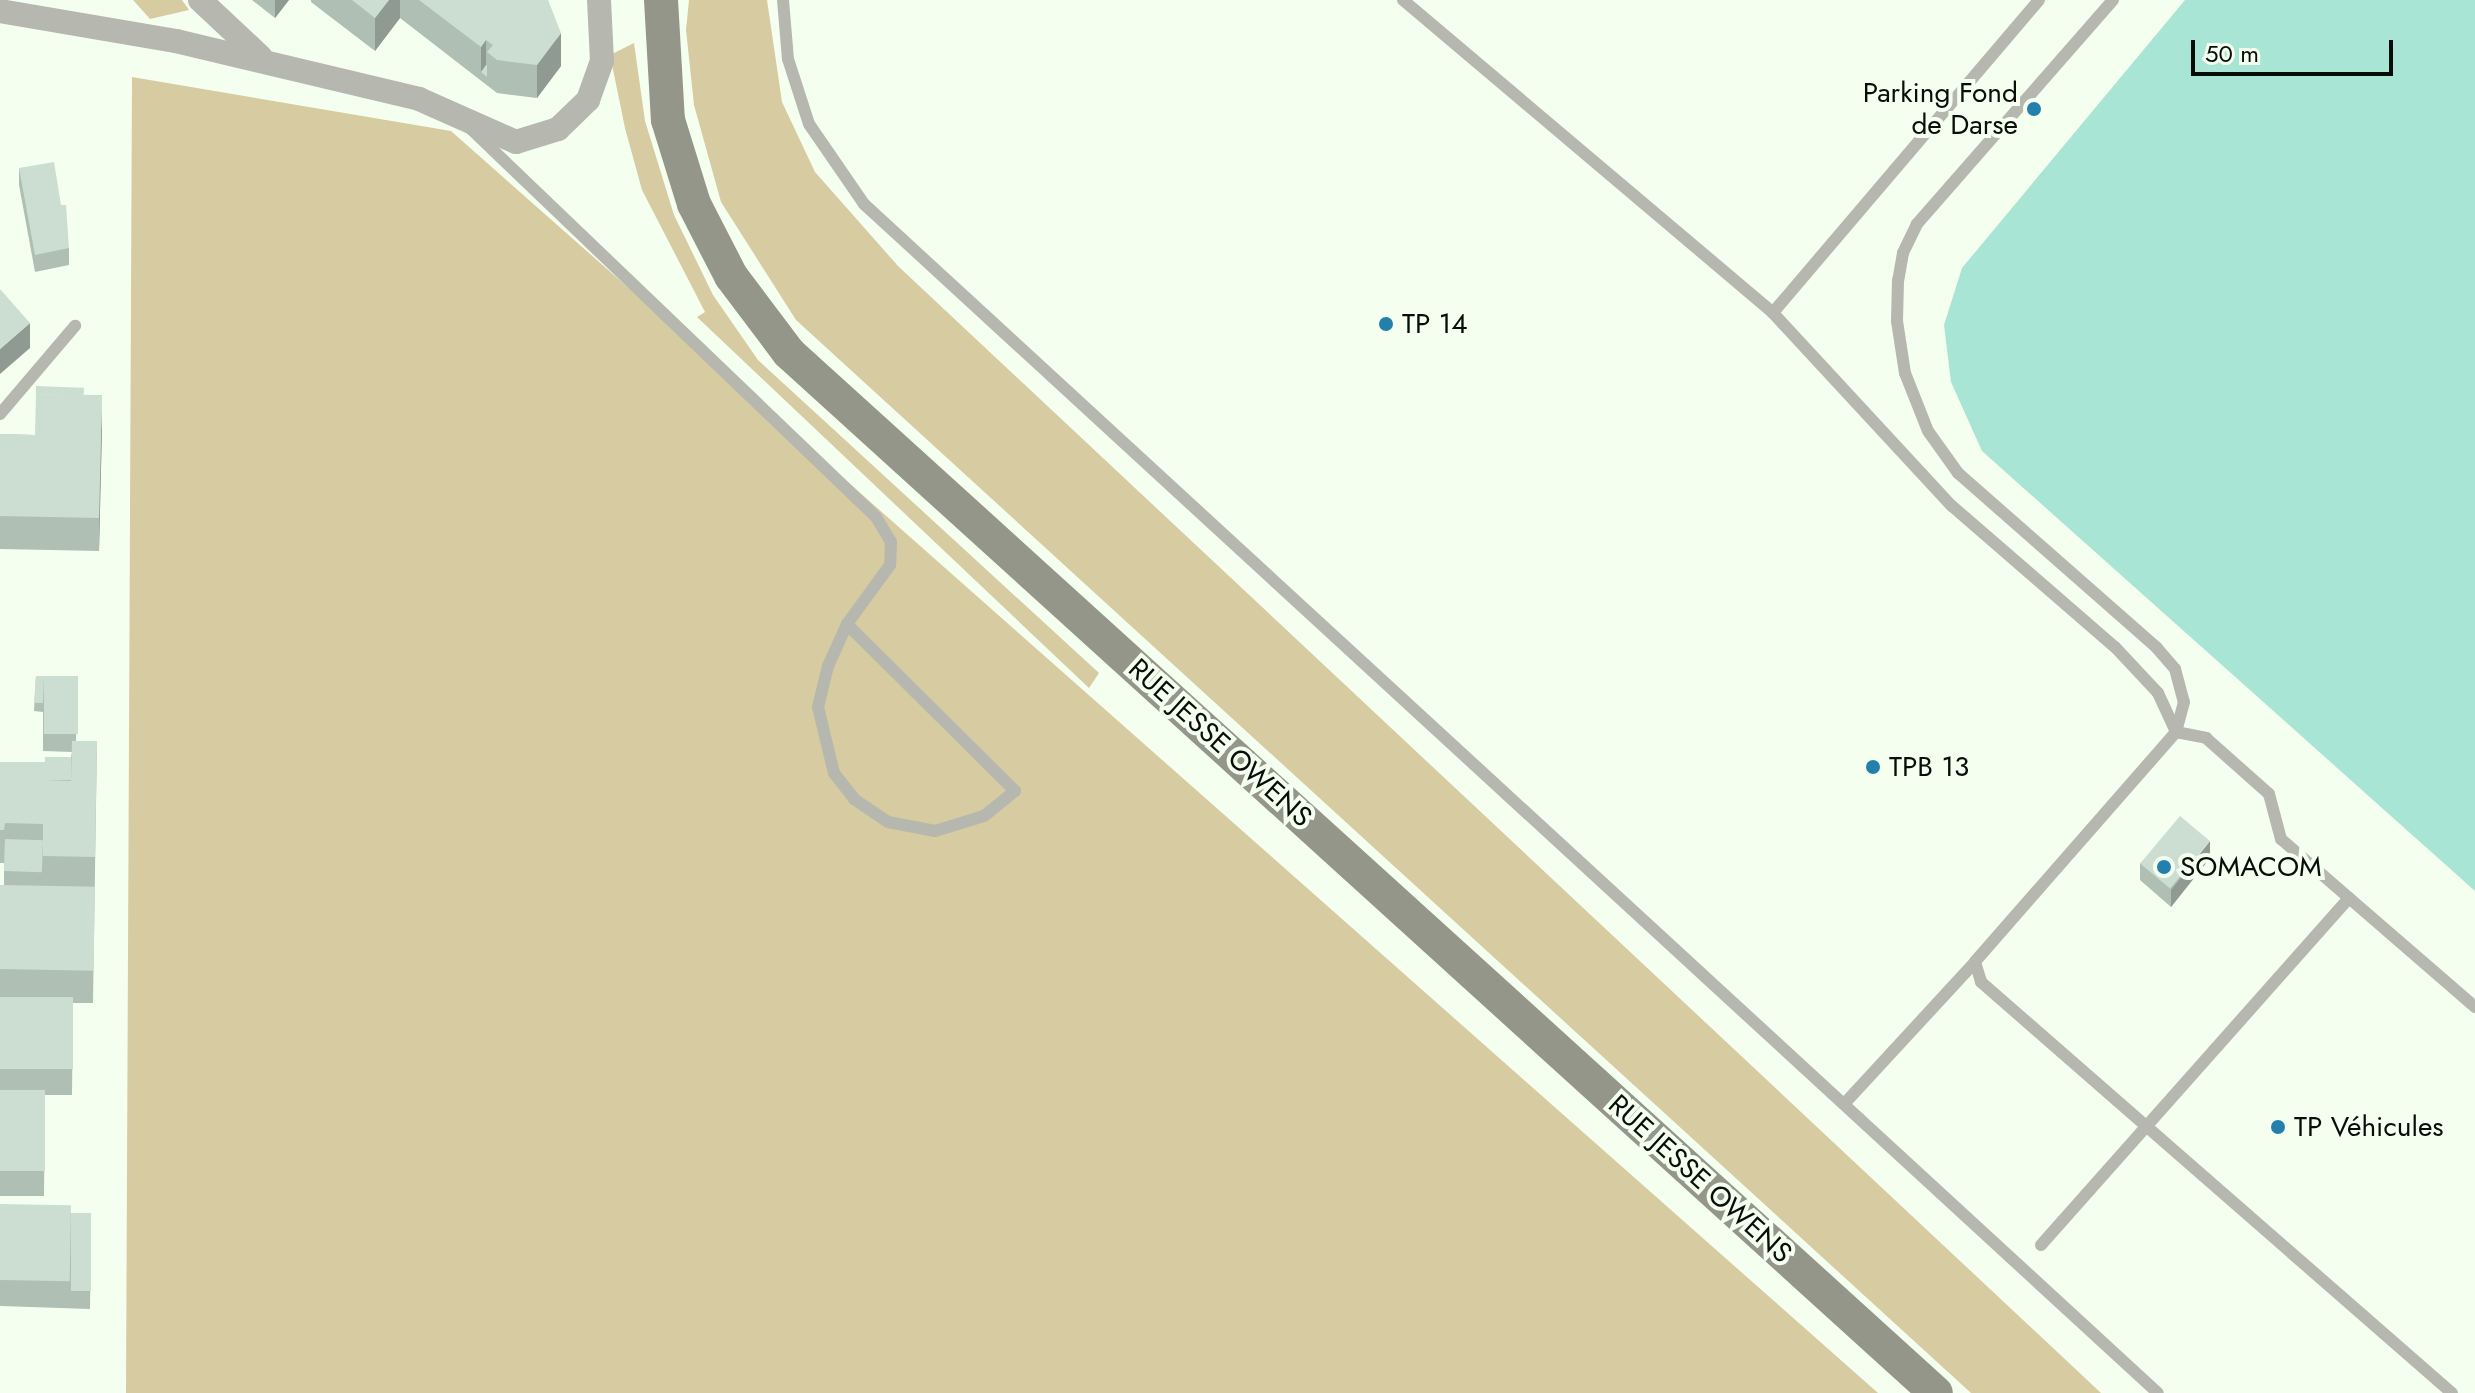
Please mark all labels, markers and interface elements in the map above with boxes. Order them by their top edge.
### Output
scale bar [2195,24,2397,74]
text: 50 m [2205,36,2259,71]
place label: Parking Fond de Darse [1863,76,2018,142]
marker: Parking Fond de Darse [2025,100,2043,118]
place label: TP 14 [1402,307,1468,341]
marker: TP 14 [1377,315,1395,333]
street label: RUE JESSE OWENS [1121,652,1319,834]
place label: TPB 13 [1889,750,1969,784]
marker: TPB 13 [1864,758,1882,776]
place label: SOMACOM [2180,850,2322,884]
marker: SOMACOM [2155,858,2173,876]
street label: RUE JESSE OWENS [1601,1088,1799,1270]
place label: TP Véhicules [2294,1110,2444,1144]
marker: TP Véhicules [2269,1118,2287,1136]

